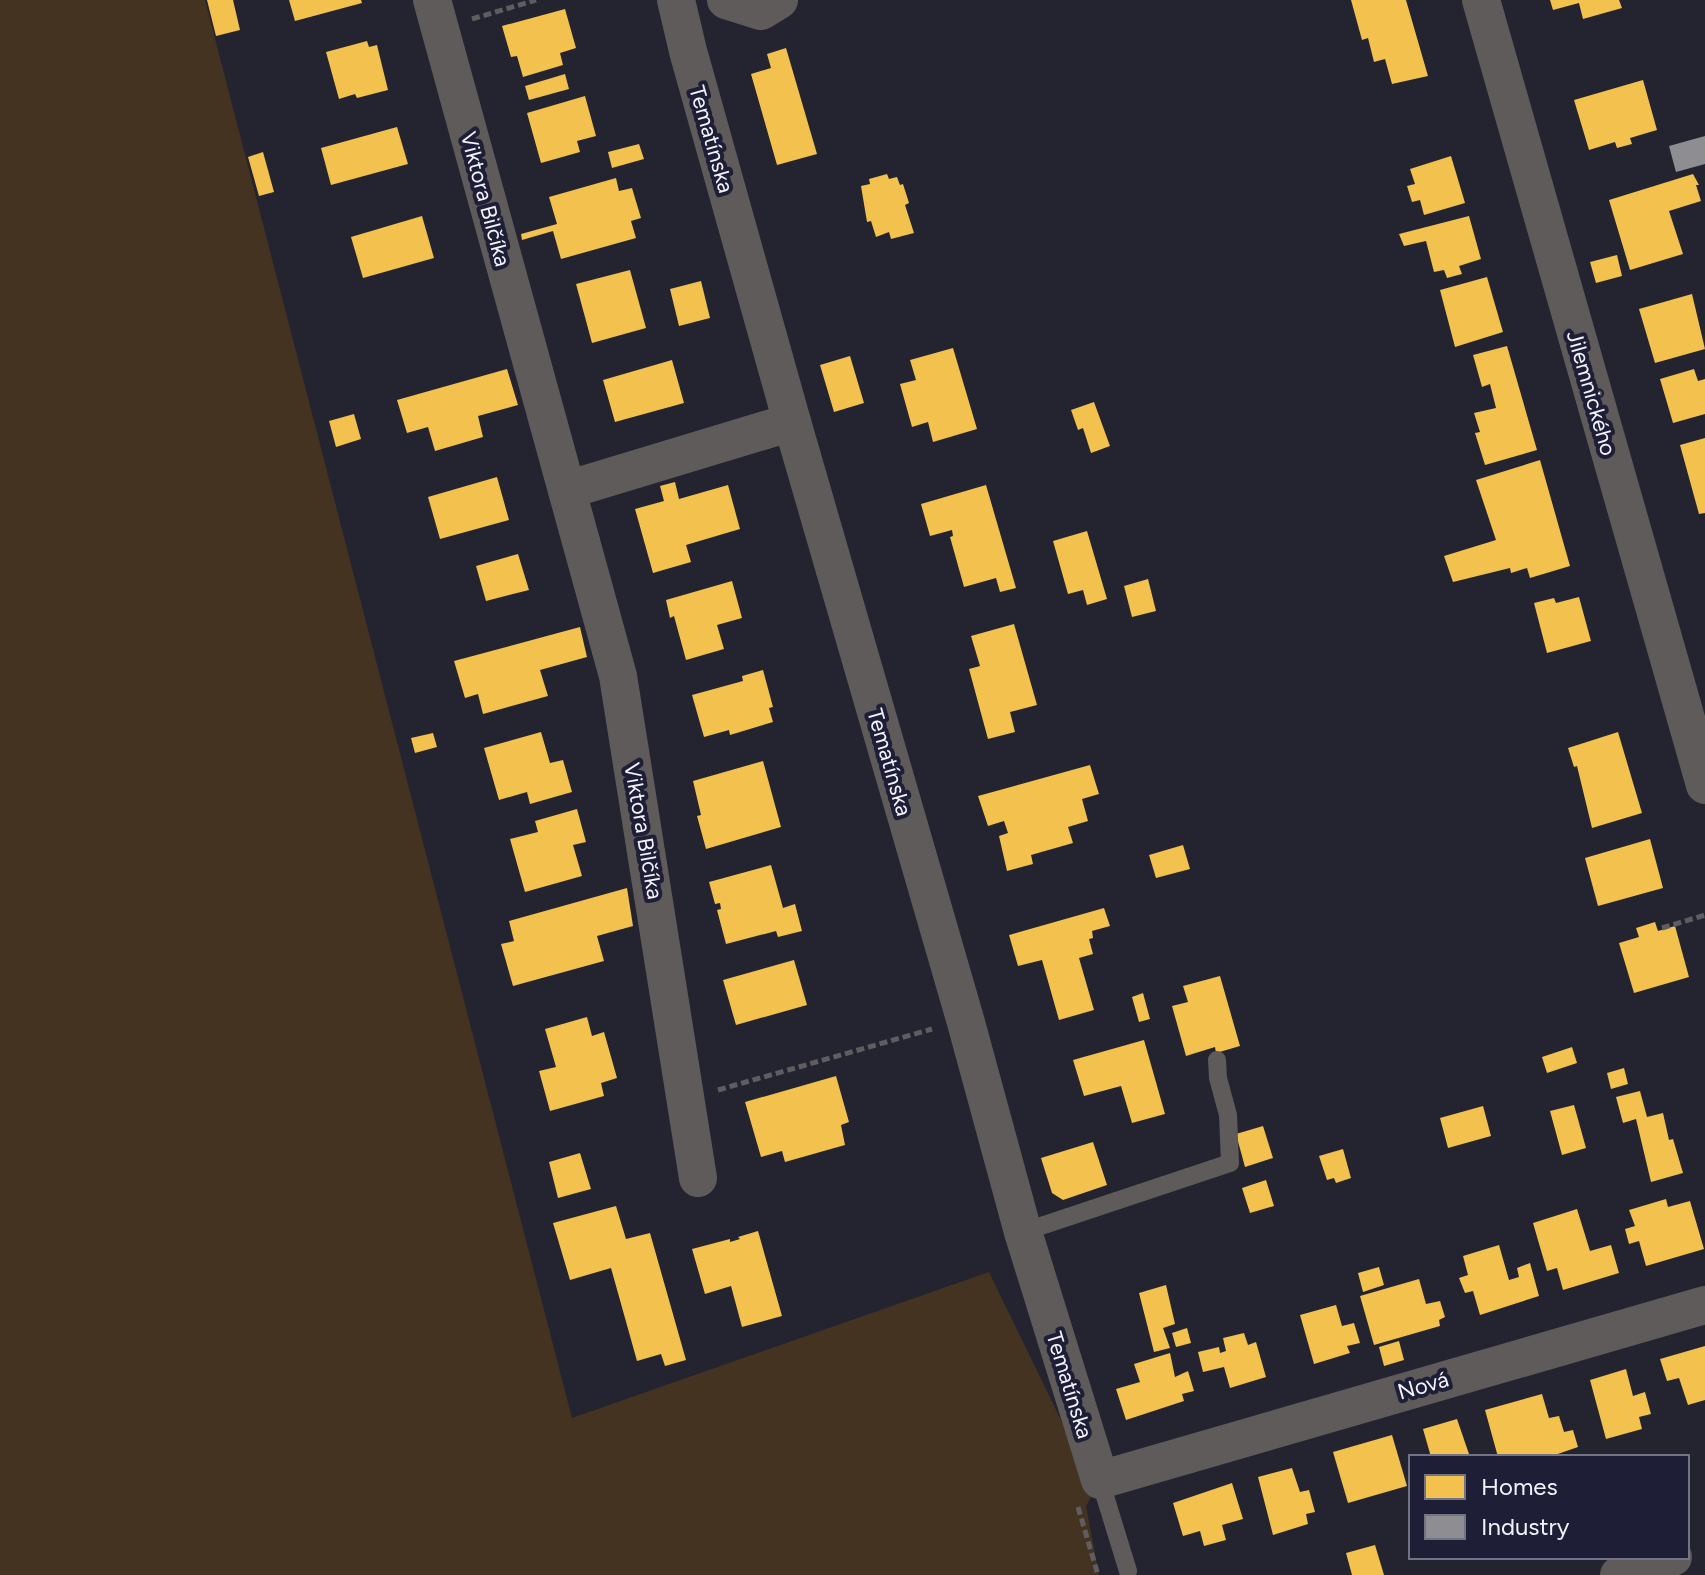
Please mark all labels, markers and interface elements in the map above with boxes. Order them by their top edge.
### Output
street label: Tematínska [683,82,740,196]
street label: Viktora Bilčíka [455,129,516,269]
street label: Jilemnického [1561,328,1622,459]
street label: Tematínska [861,705,918,819]
street label: Viktora Bilčíka [618,761,669,901]
street label: Tematínska [1040,1328,1099,1442]
street label: Nová [1394,1365,1452,1406]
legend [1409,1455,1689,1559]
text: Homes [1481,1472,1558,1501]
text: Industry [1481,1512,1570,1541]

